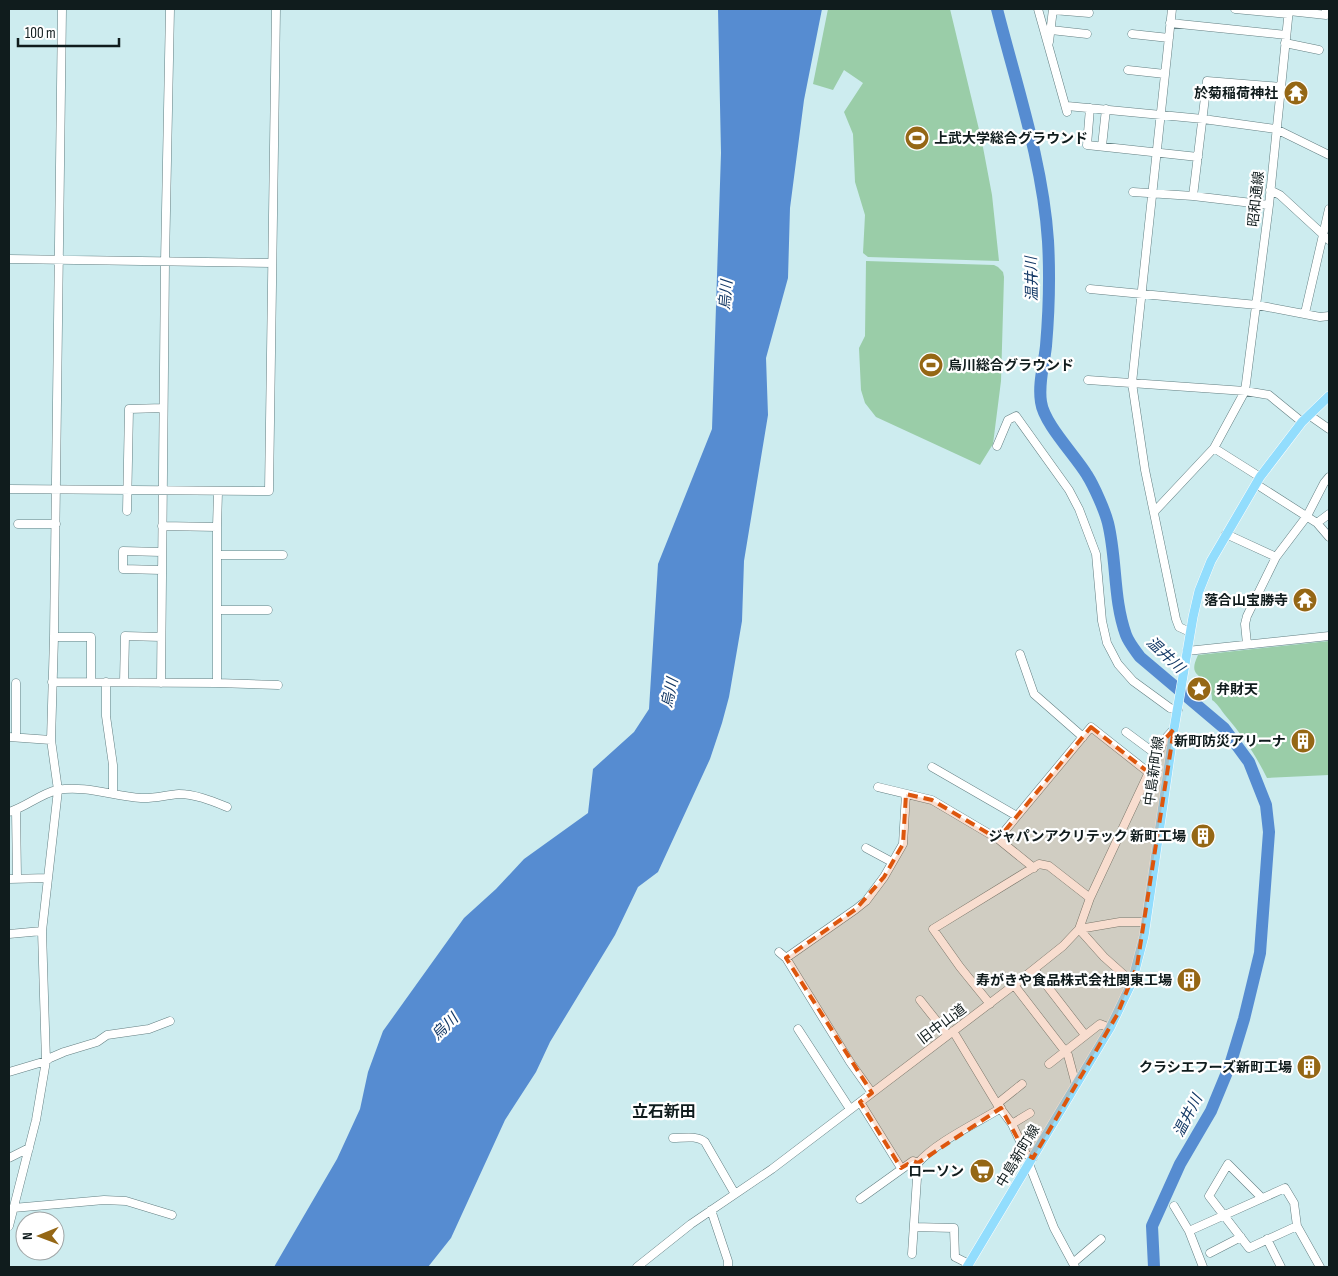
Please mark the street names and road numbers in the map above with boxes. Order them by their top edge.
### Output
street label: 昭和通線 [1245,170,1267,228]
street label: 中島新町線 [1141,735,1167,807]
street label: 旧中山道 [915,1000,969,1048]
street label: 中島新町線 [993,1122,1043,1190]

